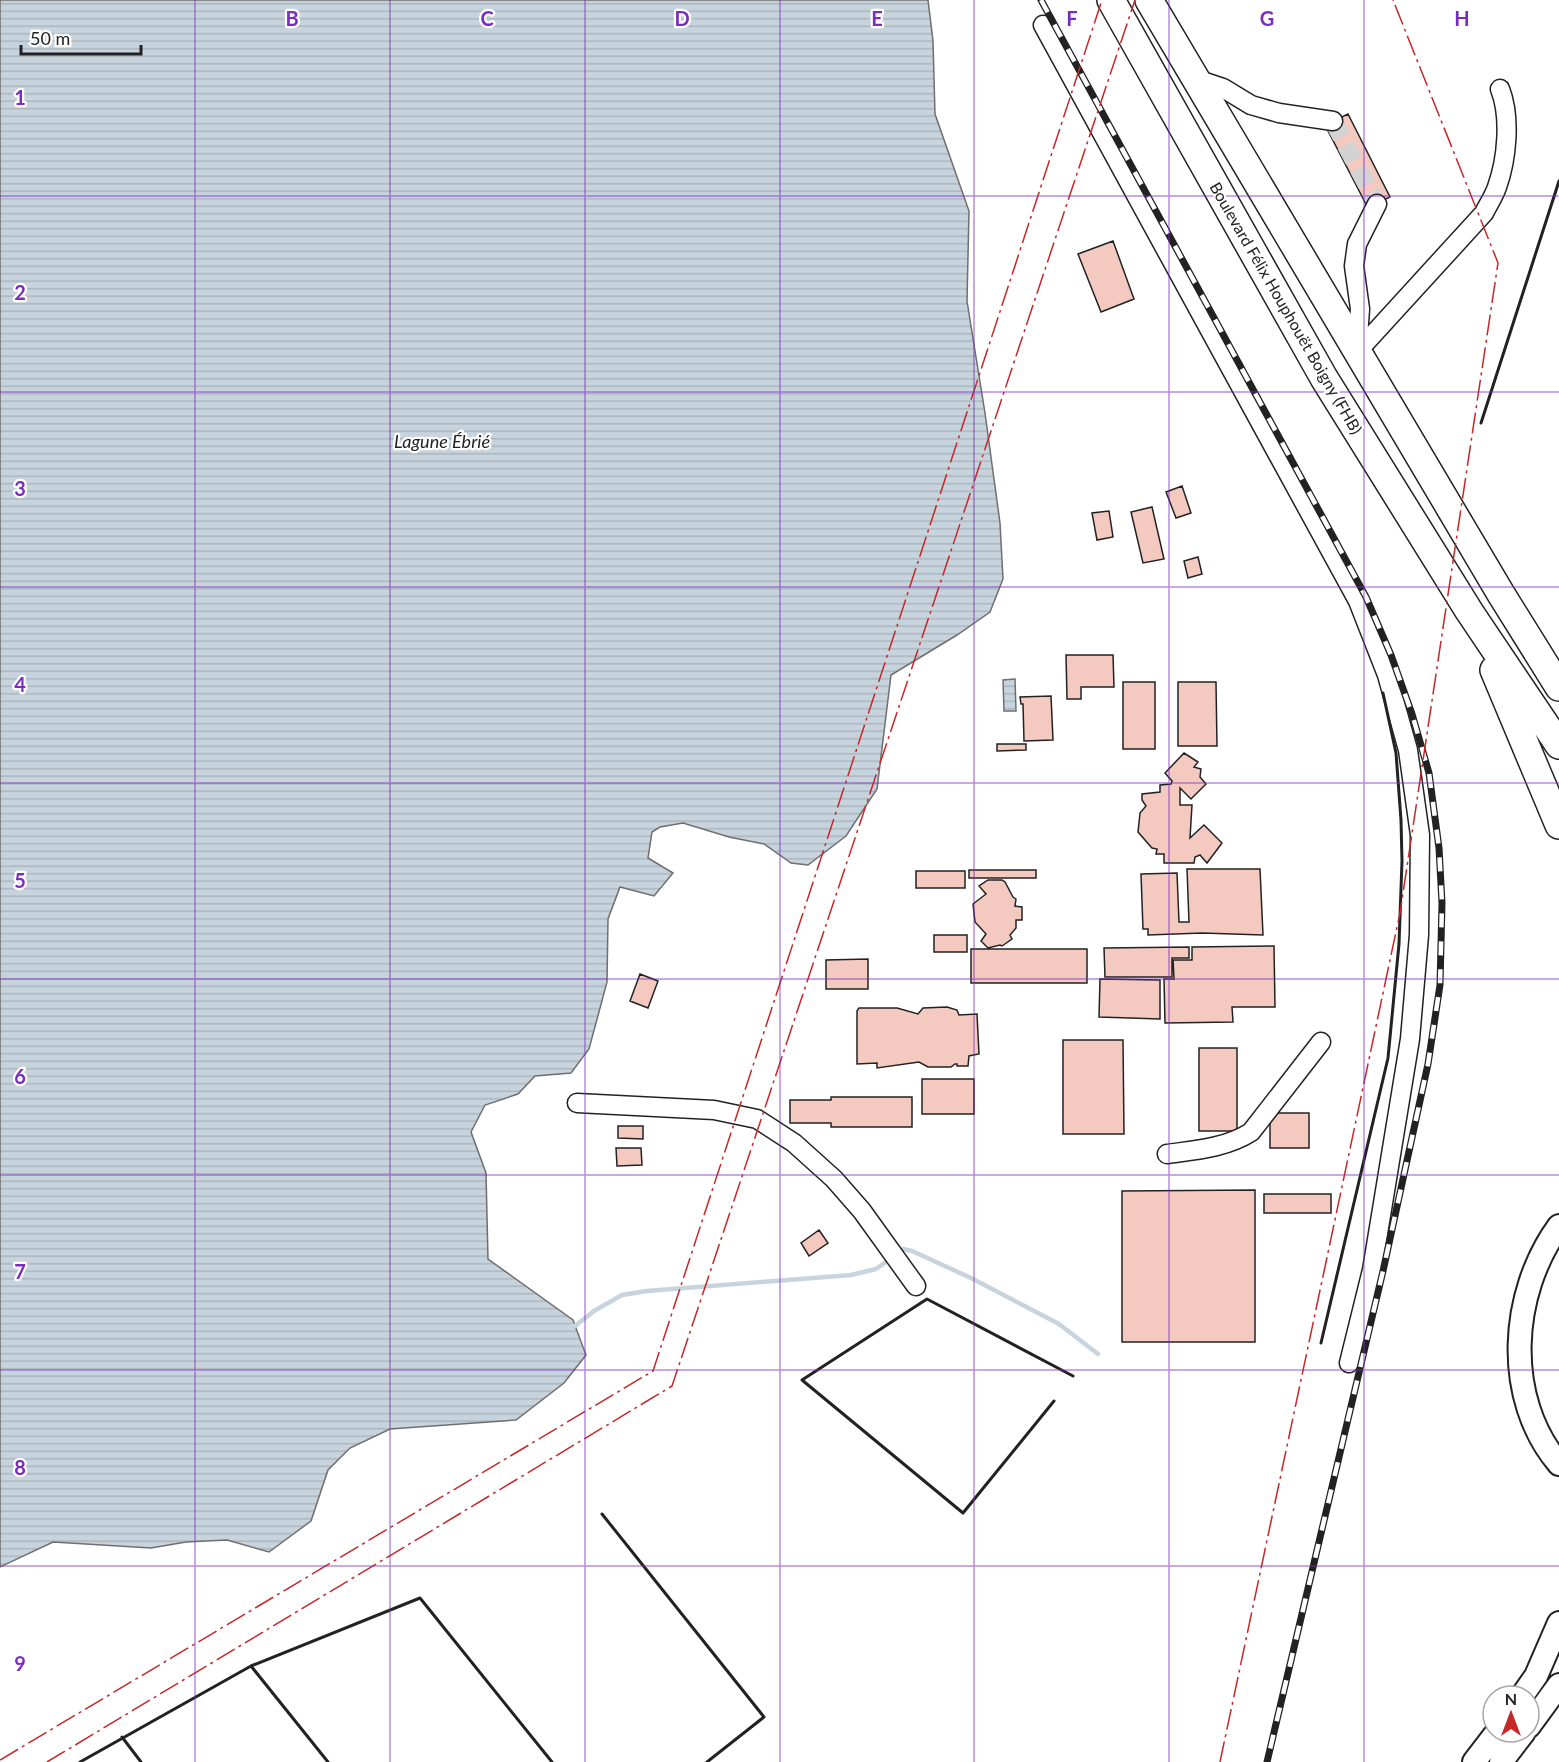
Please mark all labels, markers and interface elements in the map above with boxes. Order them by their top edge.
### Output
text: B [285,6,299,30]
text: C [480,6,494,30]
text: D [674,6,690,30]
text: E [871,6,883,30]
text: F [1066,6,1078,30]
text: G [1260,6,1274,30]
text: H [1454,6,1470,30]
scale bar [21,18,141,56]
text: 50 m [30,27,70,49]
text: 1 [14,85,26,109]
street label: Boulevard Félix Houphouët Boigny (FHB) [1206,178,1367,437]
text: 2 [14,280,26,304]
water label: Lagune Ébrié [394,430,490,452]
text: 3 [14,476,26,500]
text: 4 [14,672,26,696]
text: 5 [14,868,26,892]
text: 6 [14,1064,26,1088]
text: 7 [14,1259,26,1283]
text: 8 [14,1455,26,1479]
text: 9 [14,1651,26,1675]
north arrow [1481,1684,1541,1744]
text: N [1505,1689,1517,1708]

